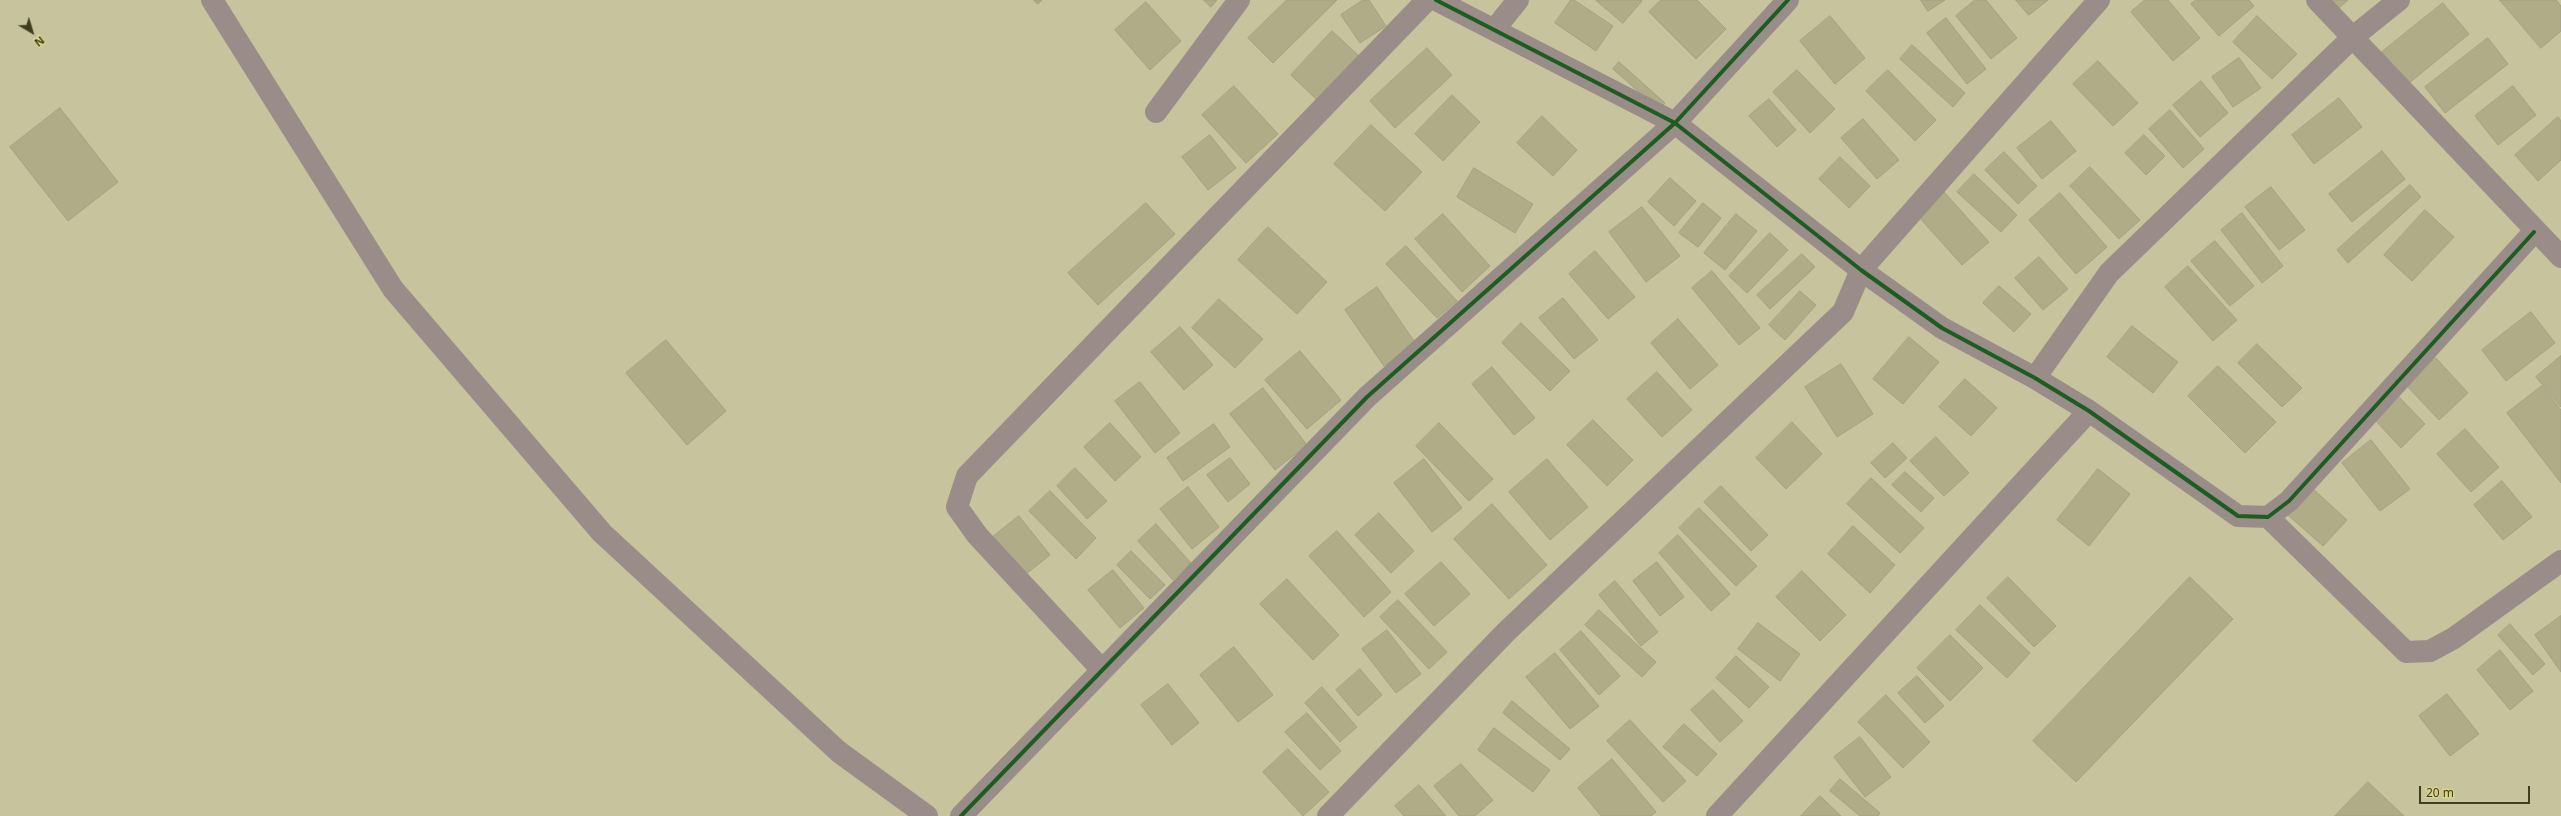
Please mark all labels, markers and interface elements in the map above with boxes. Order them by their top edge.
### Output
north arrow [12,12,52,52]
text: N [32,33,48,51]
scale bar [2421,778,2532,804]
text: 20 m [2426,784,2454,801]

